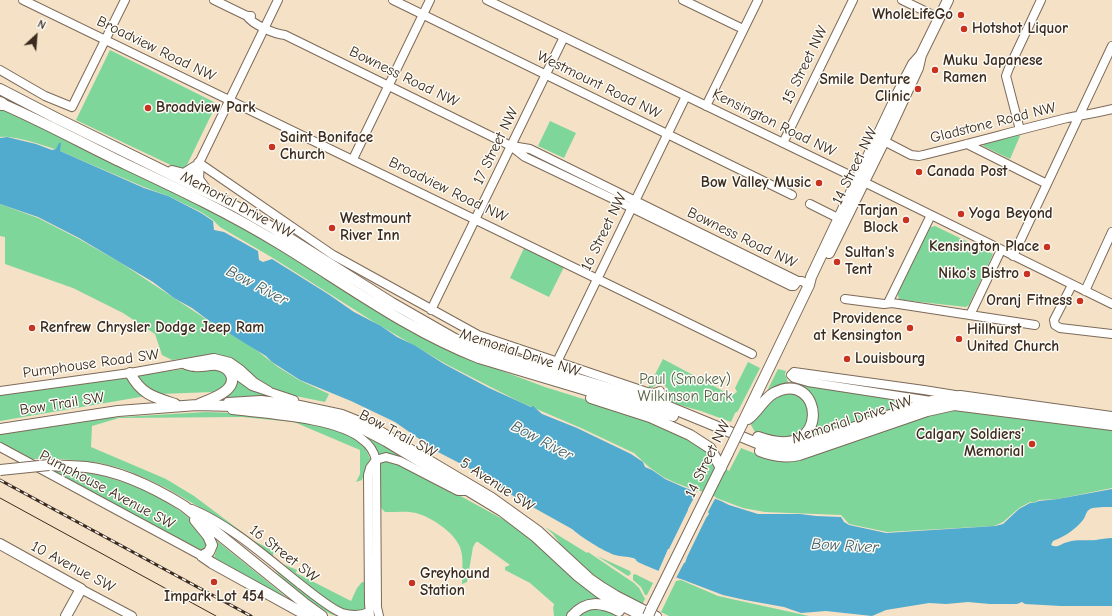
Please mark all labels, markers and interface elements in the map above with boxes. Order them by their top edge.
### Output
place label: WholeLifeGo [872,6,953,24]
marker: WholeLifeGo [956,10,966,20]
street label: Broadview Road NW [94,12,218,86]
north arrow [16,16,56,56]
text: N [35,17,48,32]
place label: Hotshot Liquor [972,20,1068,38]
street label: 15 Street NW [778,23,832,107]
marker: Hotshot Liquor [959,24,969,34]
street label: Bowness Road NW [346,43,462,111]
street label: Westmount Road NW [534,47,664,123]
place label: Muku Japanese Ramen [943,52,1043,87]
marker: Muku Japanese Ramen [930,65,940,75]
place label: Smile Denture Clinic [819,71,910,106]
marker: Smile Denture Clinic [913,84,923,94]
street label: Kensington Road NW [709,85,839,161]
place label: Broadview Park [156,99,255,117]
street label: Gladstone Road NW [928,99,1058,147]
marker: Broadview Park [143,103,153,113]
street label: 17 Street NW [470,105,522,187]
street label: 14 Street NW [829,124,881,208]
place label: Saint Boniface Church [280,129,373,164]
marker: Saint Boniface Church [267,142,277,152]
street label: Broadview Road NW [386,153,510,227]
place label: Canada Post [927,163,1008,181]
street label: Memorial Drive NW [177,167,297,243]
marker: Canada Post [914,167,924,177]
place label: Bow Valley Music [701,174,811,192]
marker: Bow Valley Music [814,178,824,188]
street label: 16 Street NW [577,190,631,274]
place label: Tarjan Block [858,202,898,237]
street label: Bowness Road NW [684,204,800,272]
place label: Yoga Beyond [969,205,1053,223]
marker: Yoga Beyond [956,209,966,219]
place label: Westmount River Inn [340,210,411,245]
marker: Tarjan Block [901,215,911,225]
marker: Westmount River Inn [327,223,337,233]
place label: Kensington Place [929,238,1039,256]
marker: Kensington Place [1042,242,1052,252]
place label: Sultan's Tent [845,244,894,279]
marker: Sultan's Tent [832,257,842,267]
water label: Bow River [223,262,291,310]
place label: Niko's Bistro [938,265,1019,283]
marker: Niko's Bistro [1022,269,1032,279]
place label: Oranj Fitness [986,292,1072,310]
marker: Oranj Fitness [1075,296,1085,306]
place label: Providence at Kensington [813,310,902,345]
place label: Renfrew Chrysler Dodge Jeep Ram [40,319,264,337]
place label: Hillhurst United Church [967,321,1059,356]
marker: Renfrew Chrysler Dodge Jeep Ram [27,323,37,333]
marker: Providence at Kensington [905,323,915,333]
street label: Memorial Drive NW [457,325,583,381]
marker: Hillhurst United Church [954,334,964,344]
street label: Pumphouse Road SW [22,346,160,382]
place label: Louisbourg [855,350,925,368]
marker: Louisbourg [842,354,852,364]
park label: Paul (Smokey) Wilkinson Park [638,371,732,406]
street label: Bow Trail SW [18,388,106,420]
street label: Memorial Drive NW [789,392,915,448]
street label: Bow Trail SW [356,406,440,462]
water label: Bow River [508,417,576,465]
street label: 14 Street NW [682,417,734,501]
place label: Calgary Soldiers' Memorial [916,426,1024,461]
marker: Calgary Soldiers' Memorial [1027,439,1037,449]
street label: Pumphouse Avenue SW [36,447,178,533]
street label: 5 Avenue SW [456,454,538,516]
street label: 16 Street SW [246,521,322,587]
water label: Bow River [811,535,879,557]
street label: 10 Avenue SW [28,537,118,597]
place label: Greyhound Station [420,565,490,600]
marker: Impark Lot 454 [209,577,219,587]
marker: Greyhound Station [407,578,417,588]
place label: Impark Lot 454 [164,588,264,606]

